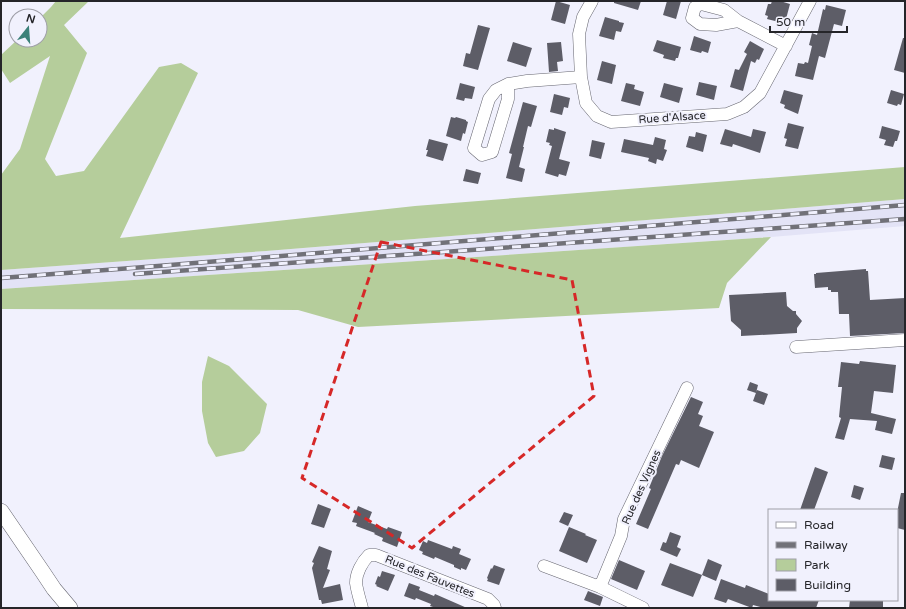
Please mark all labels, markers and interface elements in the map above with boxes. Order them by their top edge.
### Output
north arrow [8,8,48,48]
scale bar [770,8,847,34]
text: N [25,11,37,26]
text: 50 m [776,15,805,29]
street label: Rue d'Alsace [638,109,706,126]
street label: Rue des Vignes [619,448,664,527]
legend [768,509,898,601]
text: Road [804,518,834,532]
text: Railway [804,538,848,552]
street label: Rue des Fauvettes [383,553,476,600]
text: Park [804,558,830,572]
text: Building [804,578,851,592]

